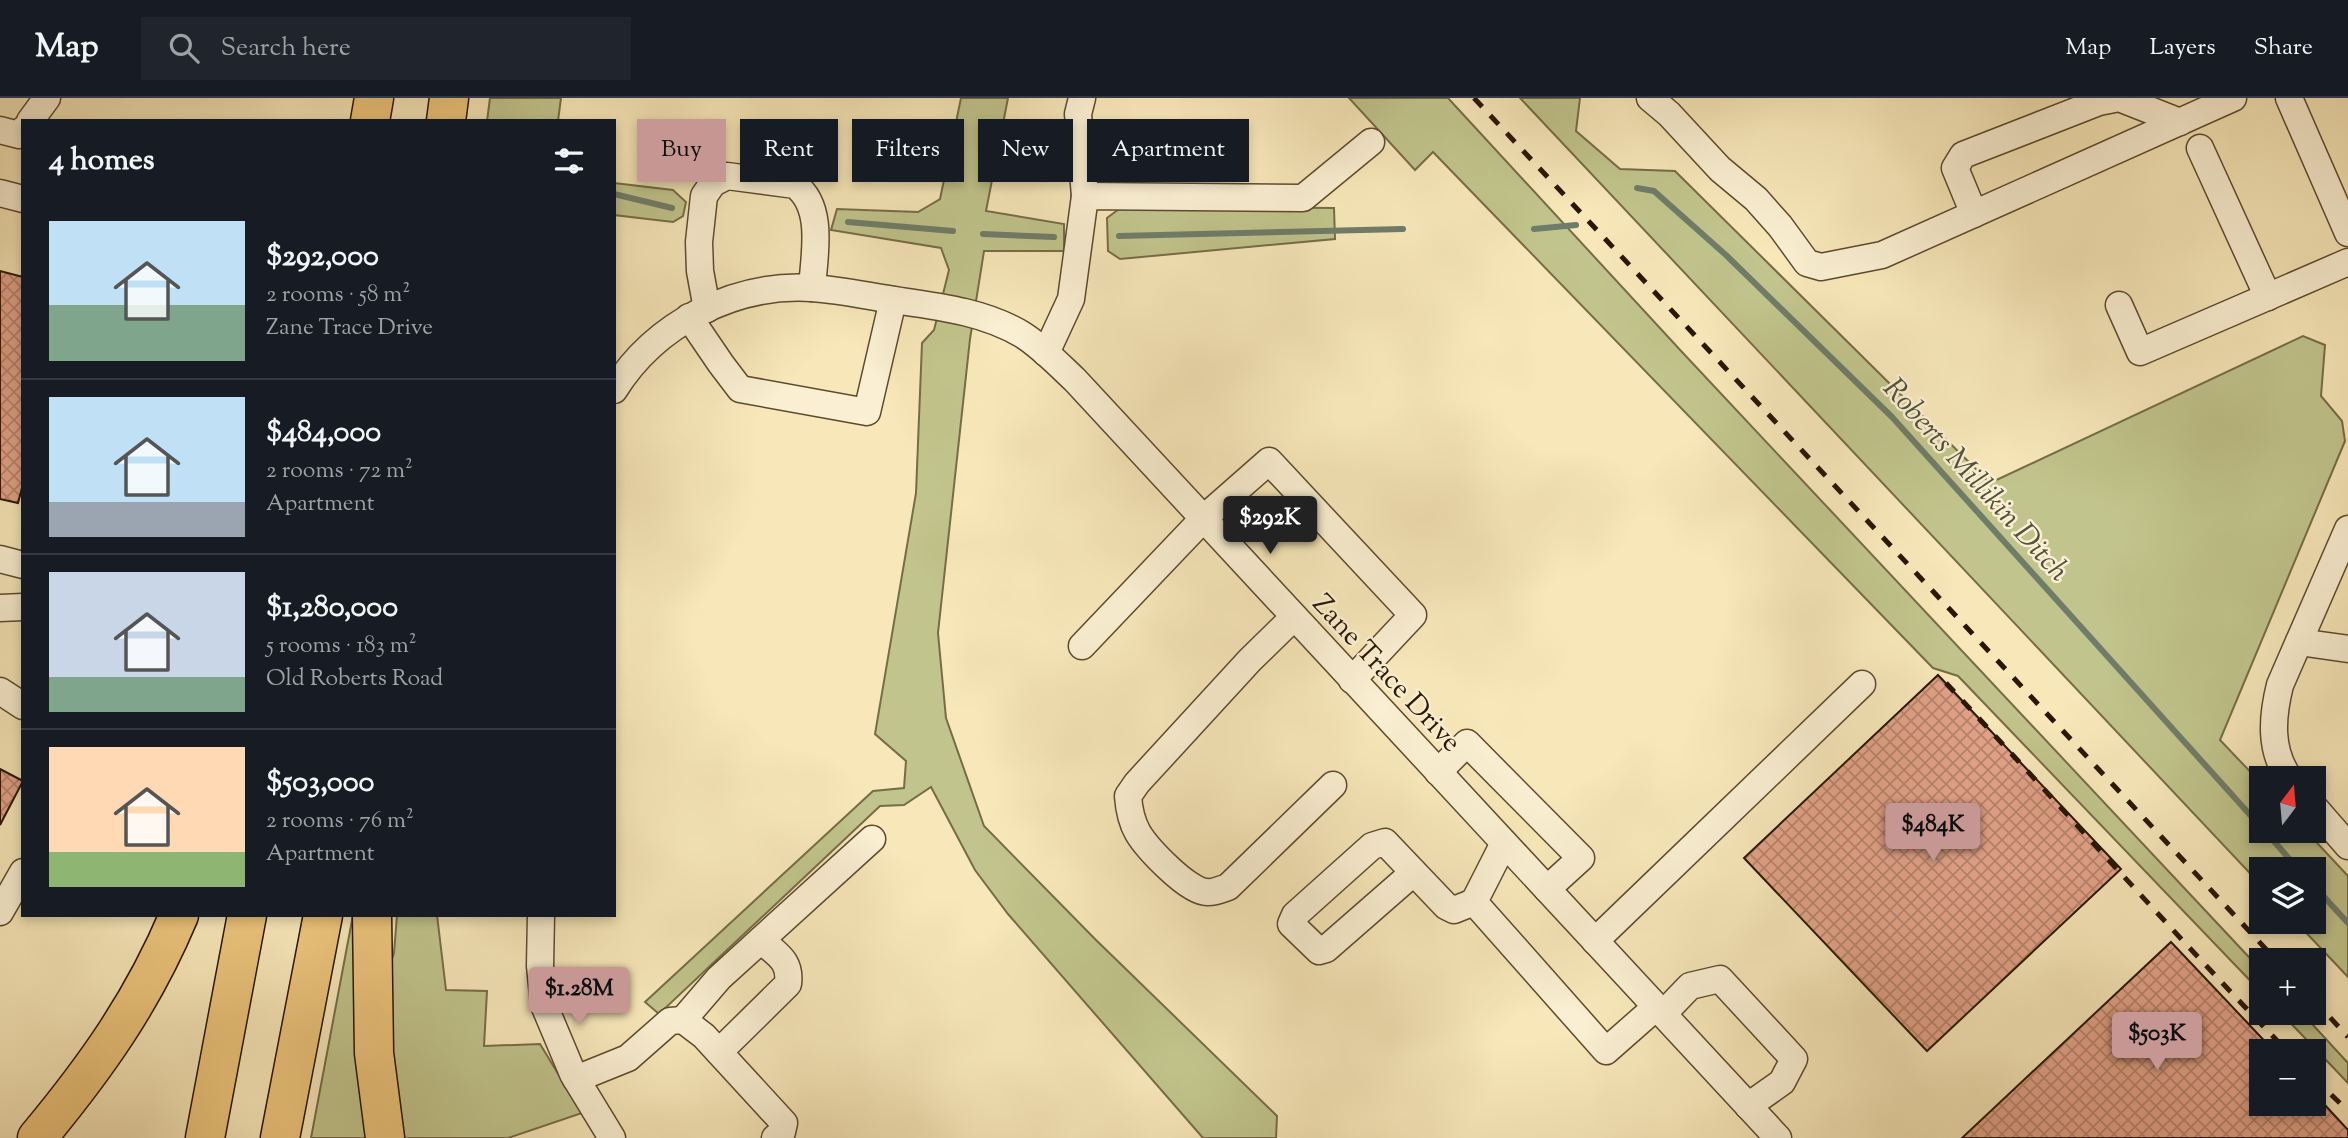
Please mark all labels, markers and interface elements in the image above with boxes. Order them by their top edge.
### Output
search box [141,17,631,80]
text: Map [35,24,99,72]
icon: search [165,29,203,67]
text: Search here [221,30,351,67]
text: Map [2065,31,2111,65]
text: Layers [2149,31,2216,65]
text: Share [2254,31,2313,65]
chip: Buy [637,119,726,182]
chip: Rent [740,119,838,182]
chip: Filters [852,119,964,182]
chip: New [978,119,1073,182]
chip: Apartment [1087,119,1249,182]
text: 4 homes [49,140,155,183]
icon: filters [550,142,588,180]
text: $292,000 [266,236,379,279]
icon: home [105,249,189,333]
text: 2 rooms · 58 m² [266,279,410,312]
text: Zane Trace Drive [266,312,433,345]
water label: Roberts Millikin Ditch [1872,369,2079,592]
text: $484,000 [266,412,381,455]
icon: home [105,425,189,509]
text: 2 rooms · 72 m² [266,455,413,488]
text: Apartment [266,488,375,521]
pin: $292K [1221,496,1319,556]
text: $292K [1239,502,1301,535]
street label: Zane Trace Drive [1302,586,1470,762]
text: $1,280,000 [266,587,398,630]
icon: home [105,600,189,684]
text: 5 rooms · 183 m² [266,630,417,663]
text: Old Roberts Road [266,663,443,696]
text: $503,000 [266,762,374,805]
north arrow [2249,766,2326,844]
map controls [2249,766,2326,1116]
icon: home [105,775,189,859]
pin: $484K [1884,804,1982,863]
text: 2 rooms · 76 m² [266,805,414,838]
text: $484K [1901,809,1965,842]
text: Apartment [266,838,375,871]
button: layers [2249,857,2326,934]
button: + [2249,948,2326,1025]
pin: $1.28M [522,968,636,1027]
text: $1.28M [544,973,614,1006]
pin: $503K [2108,1012,2206,1072]
text: $503K [2128,1018,2186,1051]
button: − [2249,1039,2326,1116]

